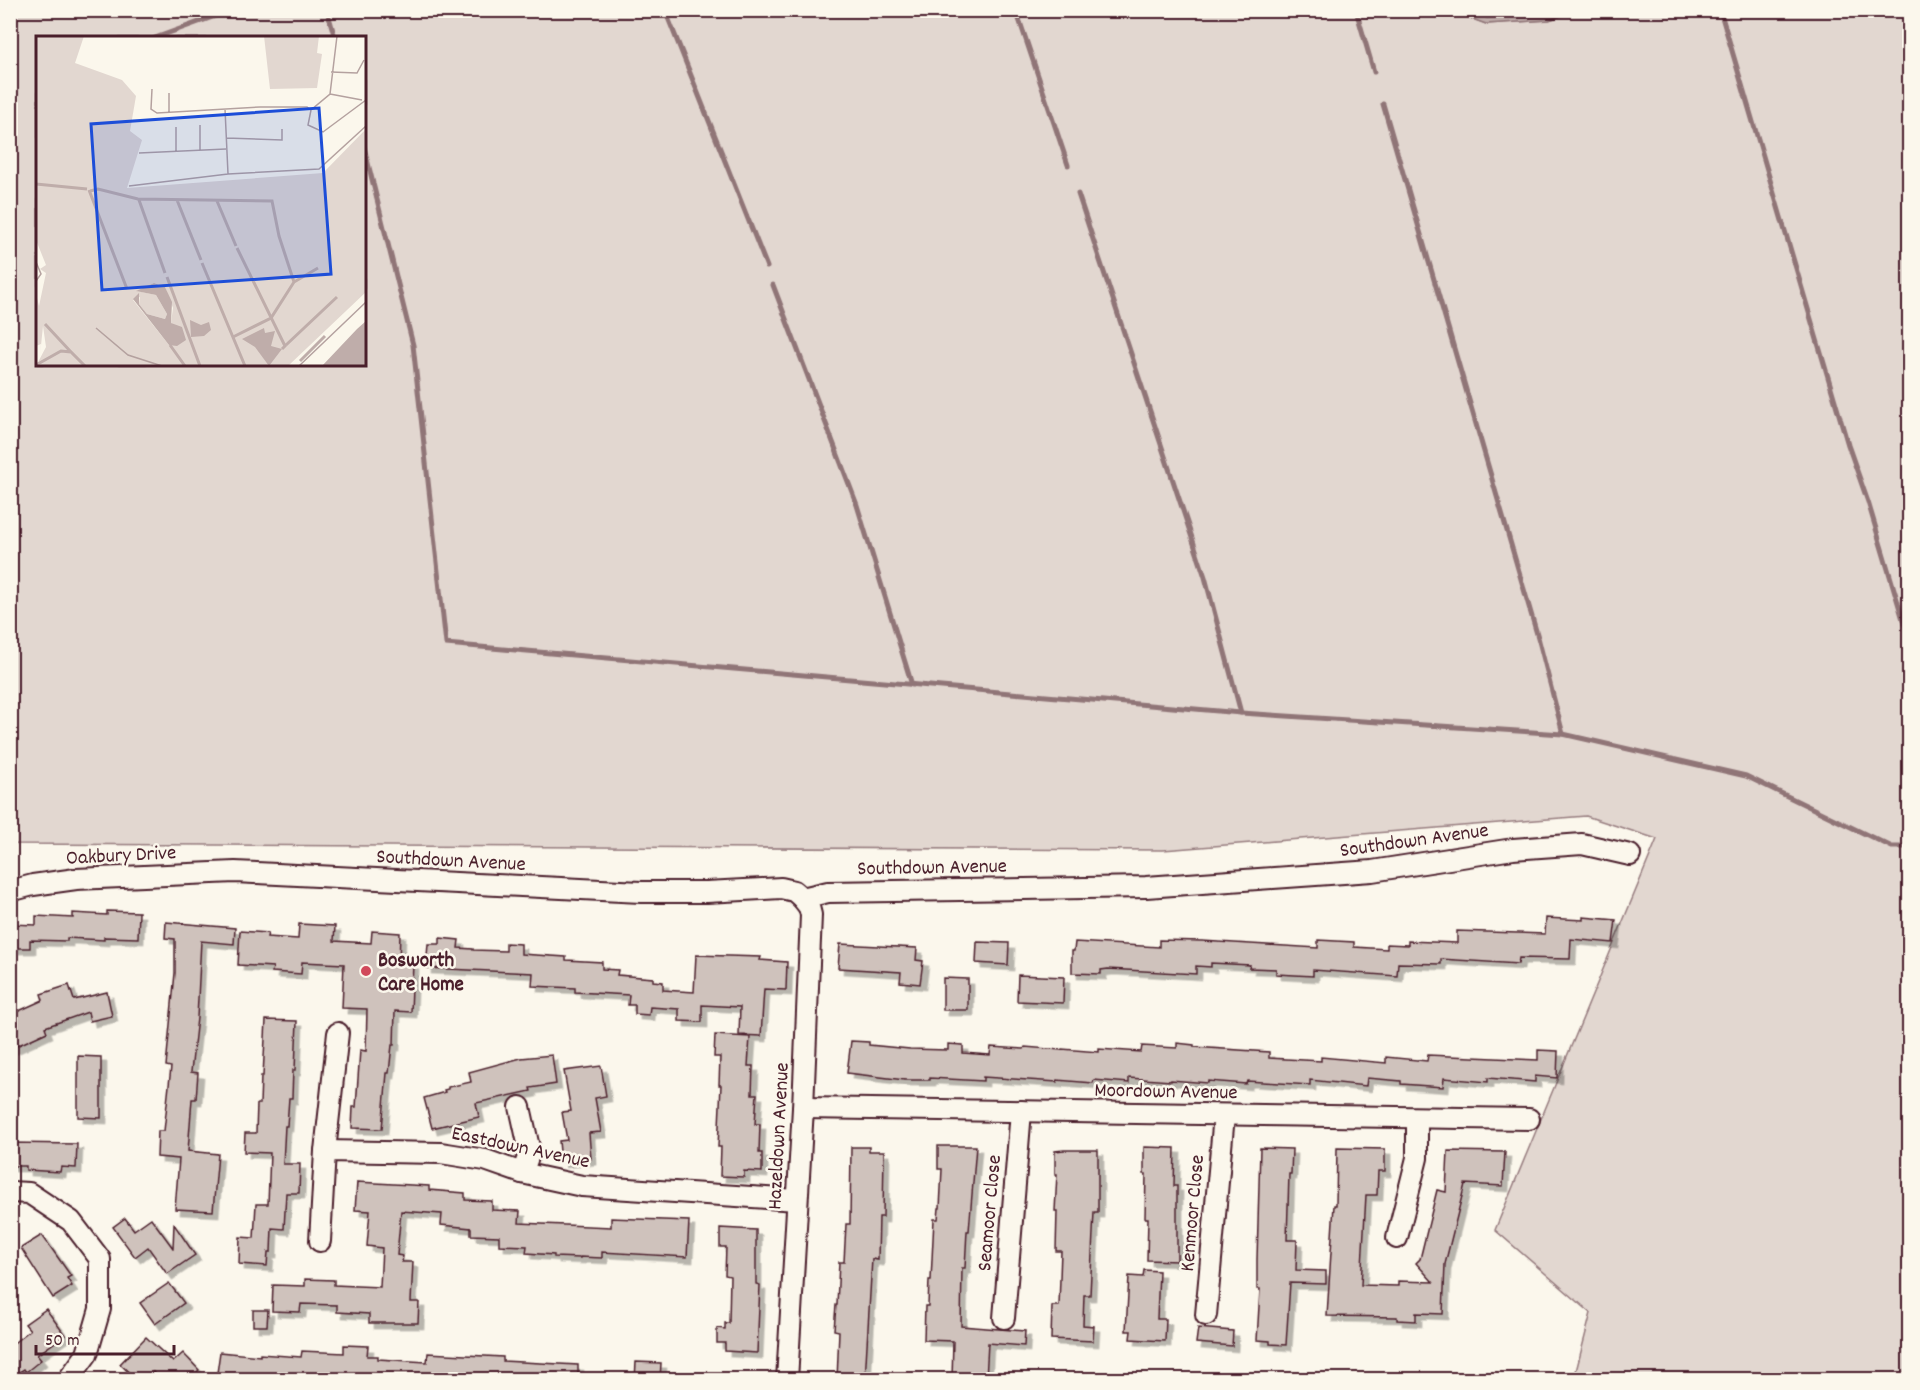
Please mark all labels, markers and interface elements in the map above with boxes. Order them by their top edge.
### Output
inset map [36,36,366,366]
street label: Southdown Avenue [1338,817,1491,867]
street label: Oakbury Drive [65,839,177,875]
street label: Southdown Avenue [375,843,526,881]
street label: Southdown Avenue [857,853,1007,885]
place label: Bosworth Care Home [378,947,464,1001]
marker: Bosworth Care Home [359,964,373,978]
street label: Hazeldown Avenue [761,1062,799,1211]
street label: Moordown Avenue [1094,1077,1238,1109]
street label: Eastdown Avenue [448,1120,592,1178]
street label: Seamoor Close [971,1154,1011,1273]
street label: Kenmoor Close [1174,1154,1214,1273]
scale bar [36,1318,174,1356]
text: 50 m [45,1329,80,1354]

